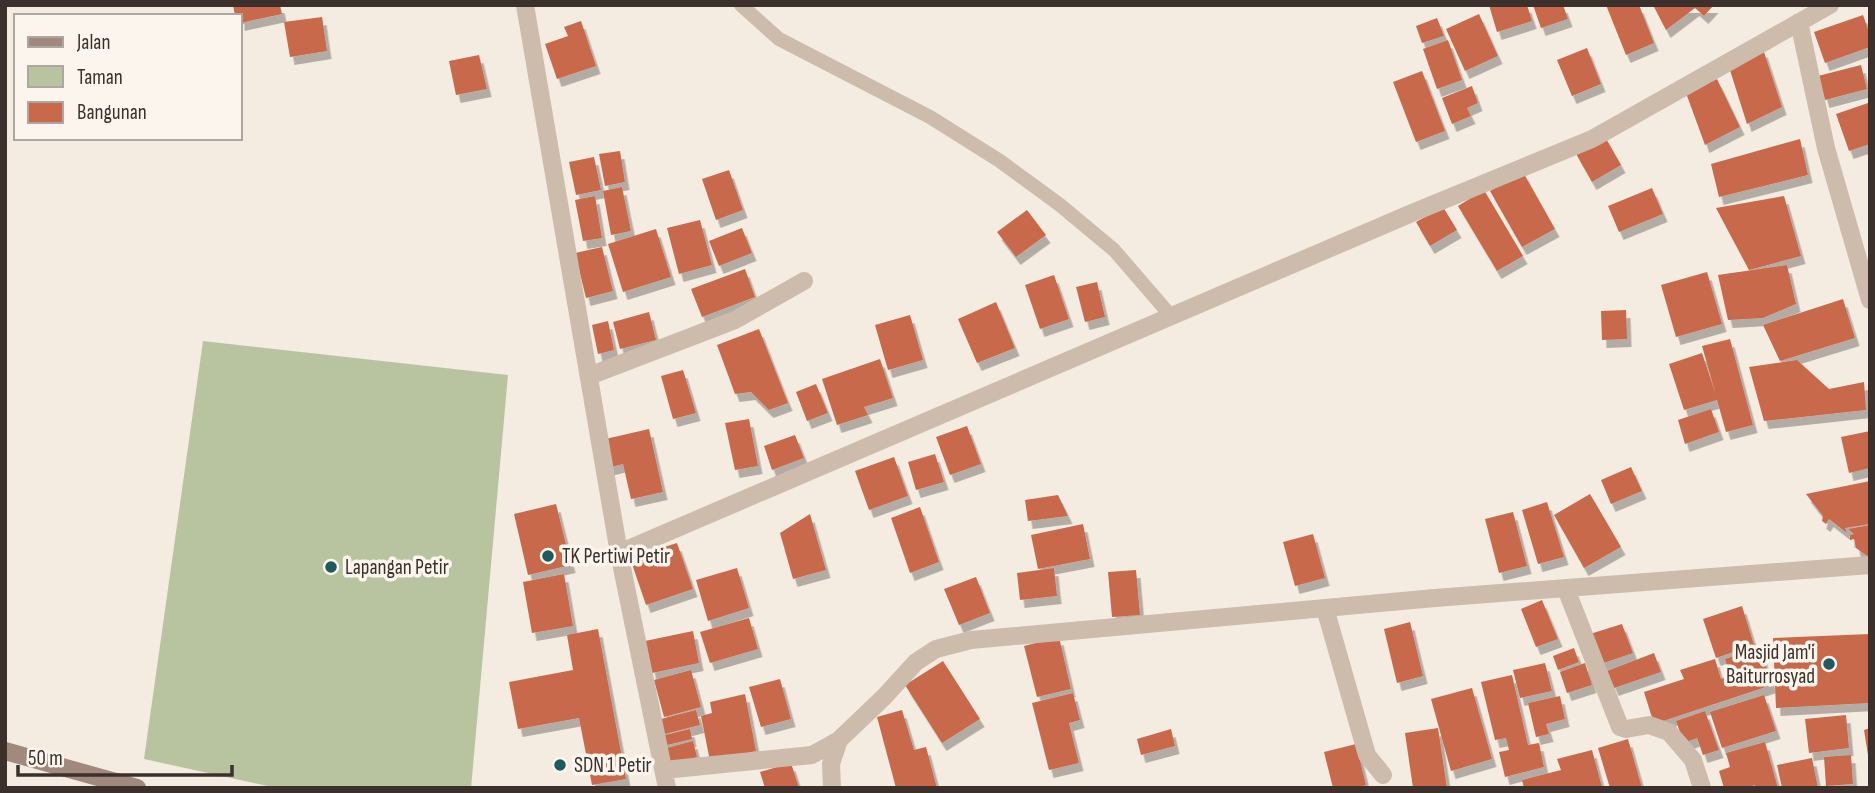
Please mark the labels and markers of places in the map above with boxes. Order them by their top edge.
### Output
place label: TK Pertiwi Petir [562,544,670,569]
marker: TK Pertiwi Petir [540,548,556,564]
place label: Lapangan Petir [345,555,449,580]
marker: Lapangan Petir [323,559,339,575]
place label: Masjid Jam'i Baiturrosyad [1726,640,1815,689]
marker: Masjid Jam'i Baiturrosyad [1821,656,1837,672]
place label: SDN 1 Petir [574,753,652,778]
marker: SDN 1 Petir [552,757,568,773]

